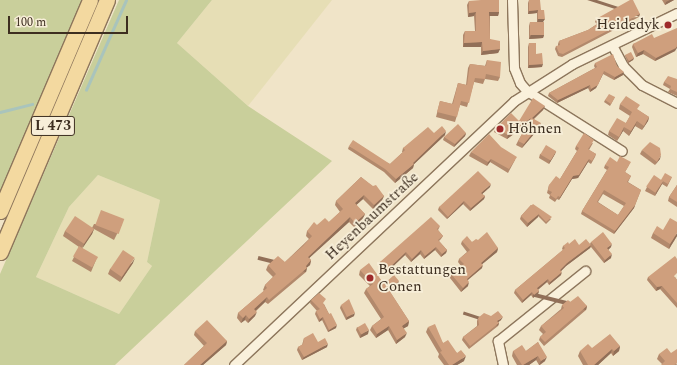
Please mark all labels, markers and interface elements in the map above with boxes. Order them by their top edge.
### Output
scale bar [10,8,130,34]
text: 100 m [15,13,46,32]
place label: Heidedyk [596,16,660,34]
marker: Heidedyk [663,20,673,30]
road number: L 473 [30,114,76,138]
place label: Höhnen [508,120,562,138]
marker: Höhnen [495,124,505,134]
street label: Heyenbaumstraße [322,168,422,264]
place label: Bestattungen Conen [378,260,466,295]
marker: Bestattungen Conen [365,273,375,283]

